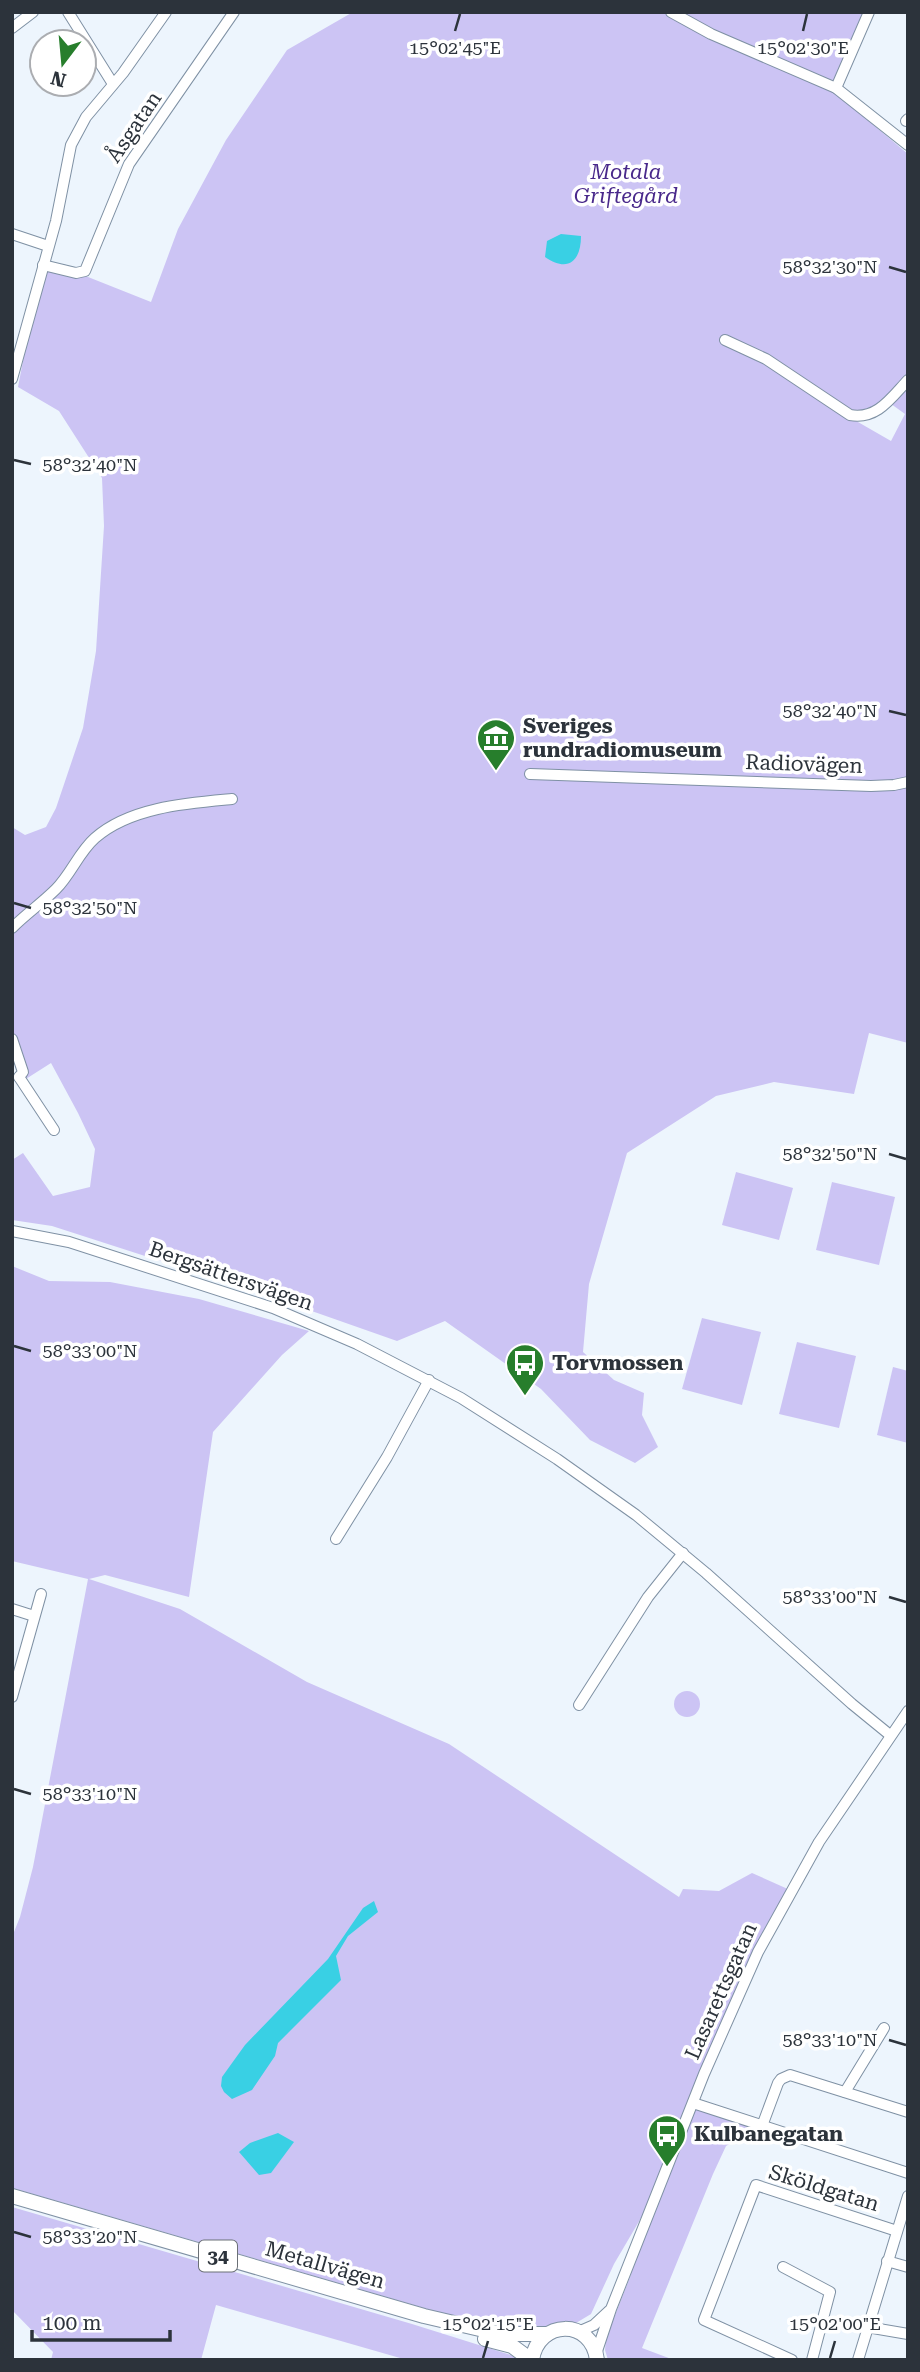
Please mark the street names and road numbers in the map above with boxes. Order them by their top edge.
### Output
street label: Åsgatan [101,86,167,167]
street label: Radiovägen [745,750,864,778]
street label: Bergsättersvägen [146,1237,317,1316]
street label: Lasarettsgatan [680,1919,762,2063]
street label: Sköldgatan [766,2160,882,2216]
street label: Metallvägen [263,2237,388,2294]
road number: 34 [199,2240,237,2272]

